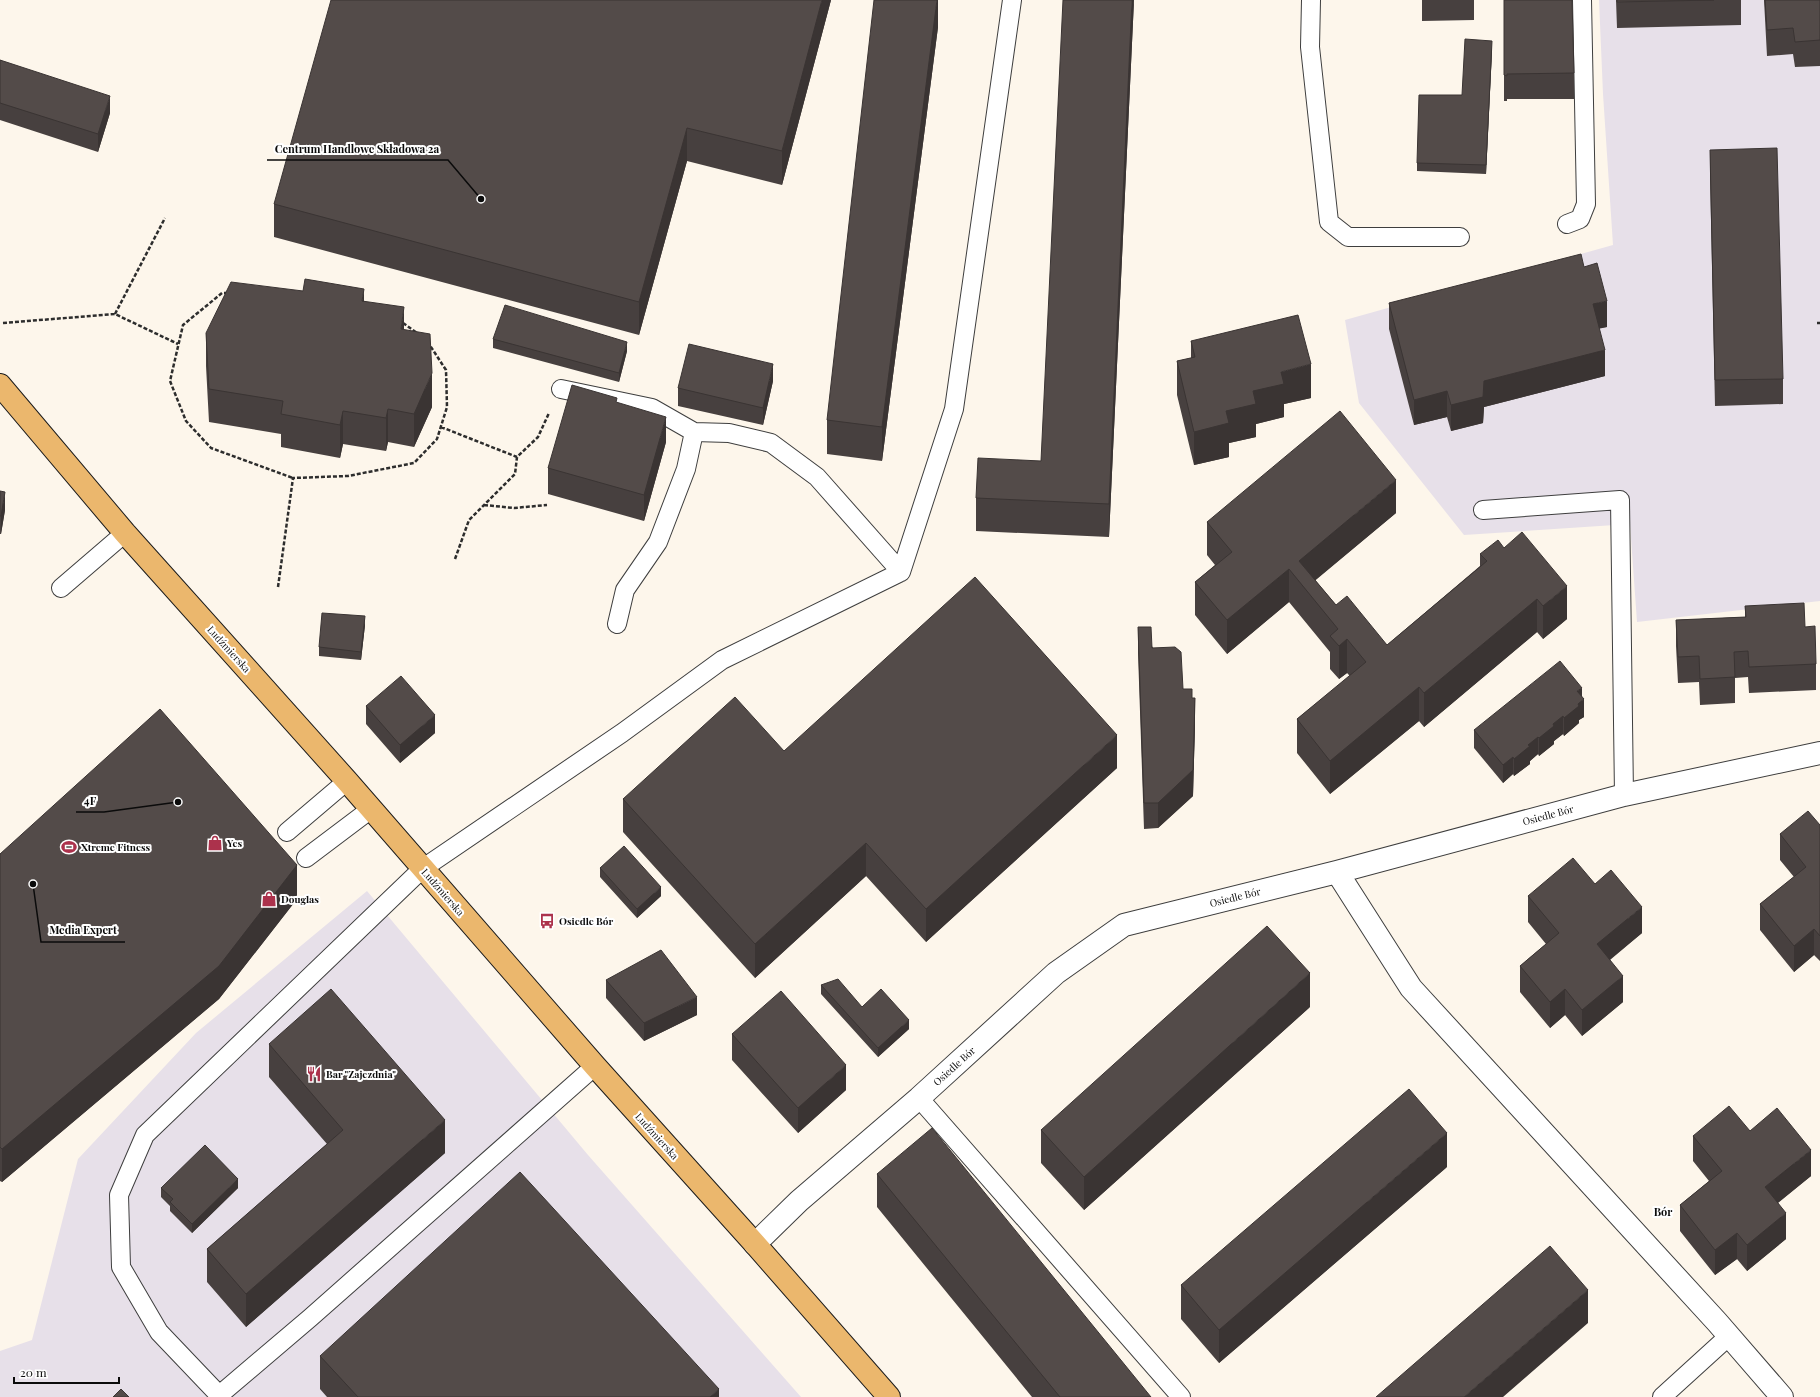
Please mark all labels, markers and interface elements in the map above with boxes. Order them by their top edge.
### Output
callout: Centrum Handlowe Składowa 2a [267,137,448,160]
text: Centrum Handlowe Składowa 2a [275,141,439,156]
street label: Ludźmierska [204,623,254,675]
callout: 4F [76,789,104,812]
text: 4F [84,793,97,808]
street label: Osiedle Bór [1521,801,1576,829]
shop icon: Yes [206,834,224,852]
place label: Yes [226,836,242,850]
sports icon: Xtreme Fitness [60,838,78,856]
place label: Xtreme Fitness [81,840,151,854]
street label: Ludźmierska [419,865,467,919]
street label: Osiedle Bór [1208,884,1263,910]
shop icon: Douglas [260,890,278,908]
place label: Douglas [281,892,319,906]
bus stop icon: Osiedle Bór [538,912,556,930]
place label: Osiedle Bór [559,914,613,928]
callout: Media Expert [41,919,125,942]
text: Media Expert [49,922,117,937]
street label: Osiedle Bór [930,1043,978,1089]
restaurant icon: Bar "Zajezdnia" [305,1065,323,1083]
place label: Bar "Zajezdnia" [326,1067,396,1081]
street label: Ludźmierska [632,1110,682,1162]
district label: Bór [1654,1204,1673,1219]
scale bar [14,1359,119,1385]
text: 20 m [20,1364,47,1380]

